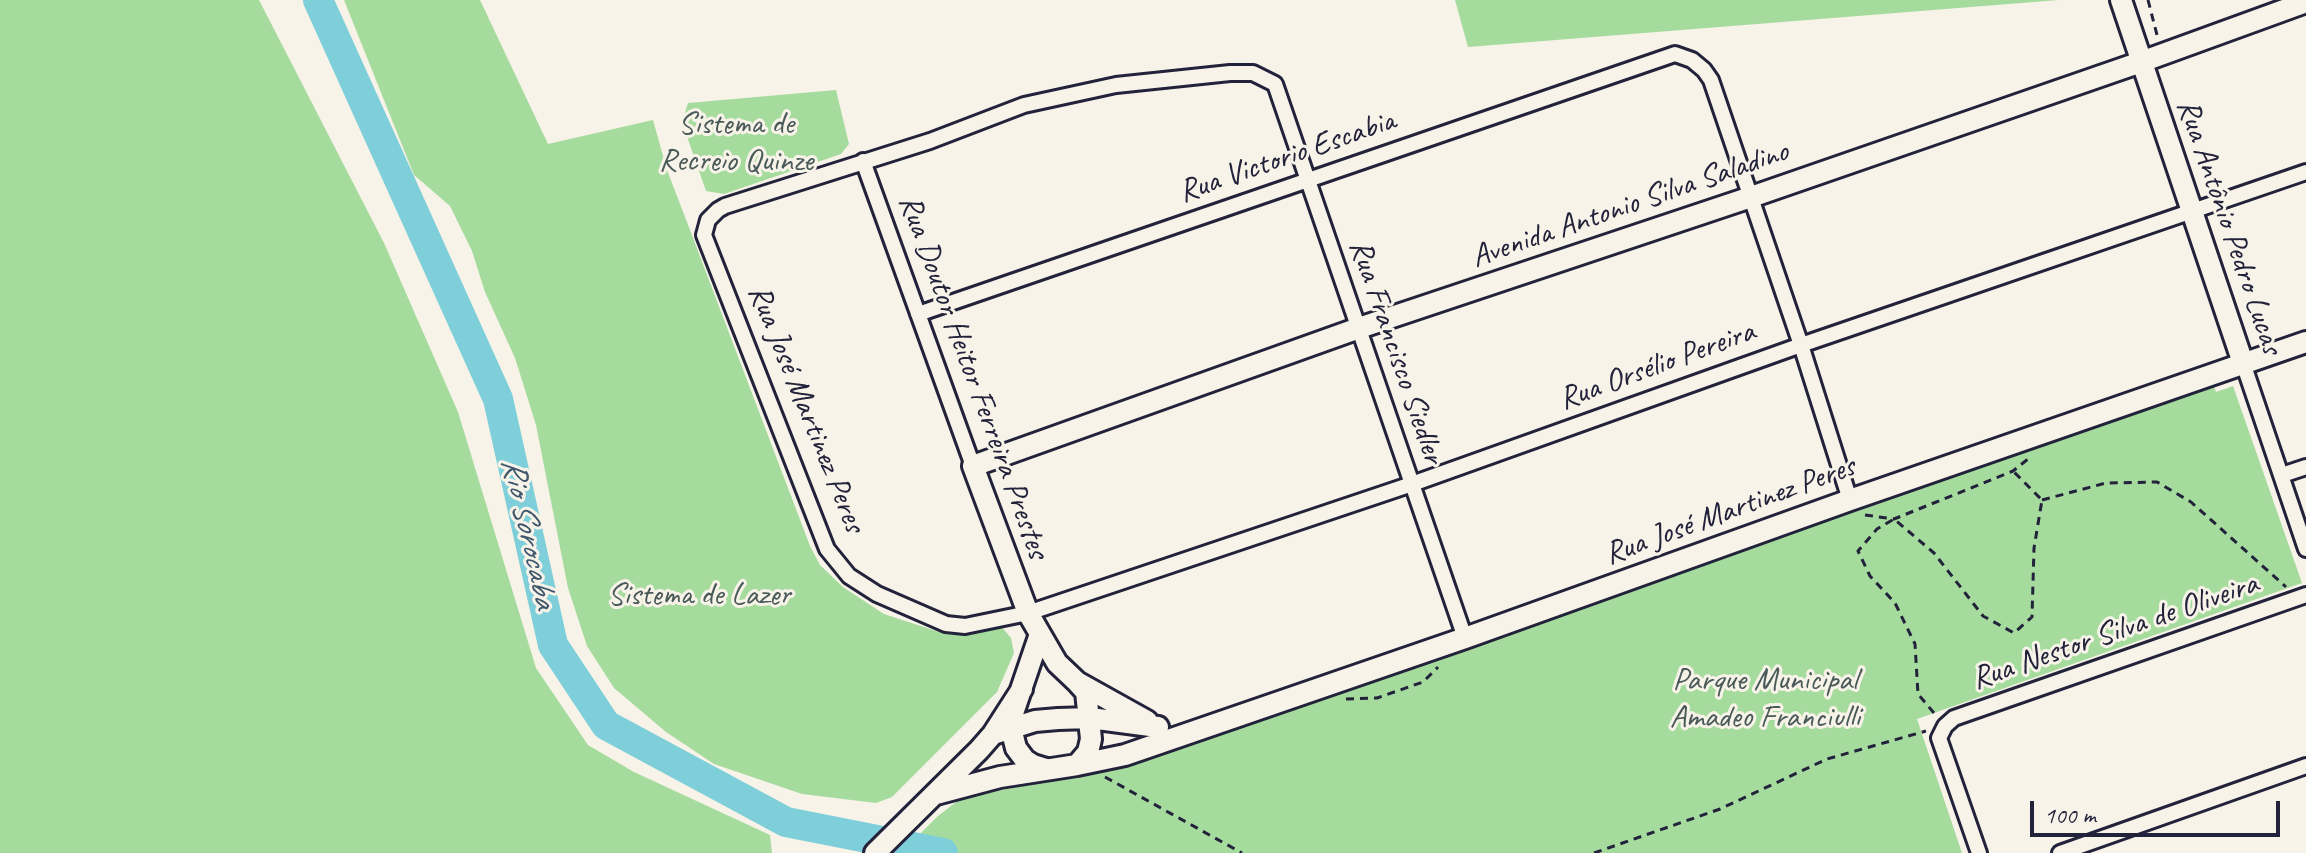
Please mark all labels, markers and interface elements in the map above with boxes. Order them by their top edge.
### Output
street label: Rua Antônio Pedro Lucas [2167,94,2291,360]
street label: Rua Victorio Escabia [1174,102,1400,212]
park label: Sistema de Recreio Quinze [659,106,813,181]
street label: Avenida Antonio Silva Saladino [1466,133,1794,277]
street label: Rua Doutor Heitor Ferreira Prestes [889,190,1057,564]
street label: Rua Francisco Siedler [1340,235,1452,469]
street label: Rua José Martinez Peres [739,280,873,538]
street label: Rua Orsélio Pereira [1554,313,1760,419]
street label: Rua José Martinez Peres [1600,448,1860,574]
water label: Rio Sorocaba [491,454,565,612]
street label: Rua Nestor Silva de Oliveira [1967,565,2263,699]
park label: Sistema de Lazer [607,577,791,615]
park label: Parque Municipal Amadeo Franciulli [1670,662,1860,737]
scale bar [2034,785,2284,835]
text: 100 m [2044,800,2096,830]

